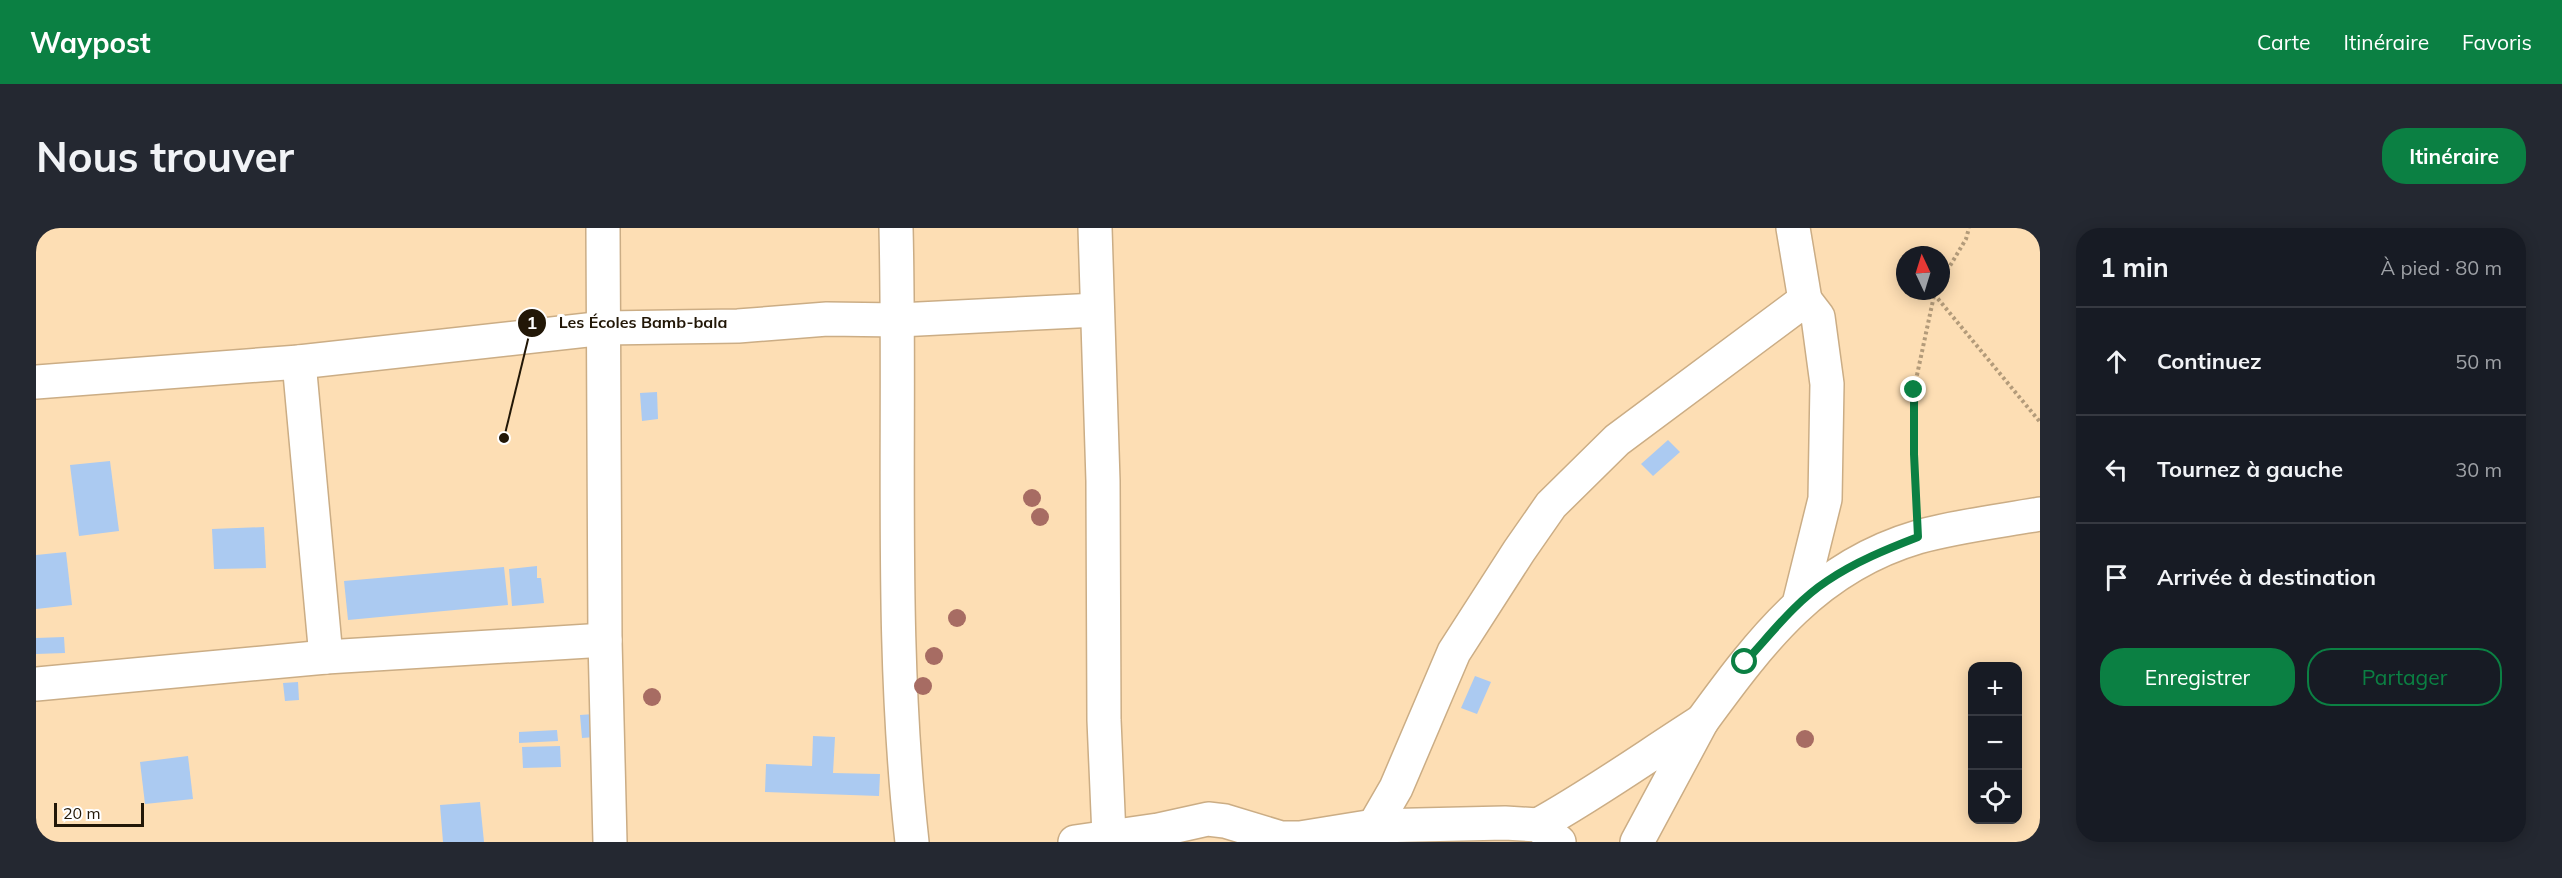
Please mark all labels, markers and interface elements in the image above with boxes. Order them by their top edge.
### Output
text: Waypost [30,25,151,60]
text: Carte [2257,29,2311,55]
text: Itinéraire [2344,29,2429,55]
text: Favoris [2462,29,2532,55]
button: Itinéraire [2382,128,2526,184]
text: Nous trouver [36,130,294,183]
north arrow [1896,246,1950,300]
text: 1 min [2100,251,2169,284]
text: À pied · 80 m [2381,255,2502,280]
callout: Les Écoles Bamb-bala [517,306,739,340]
text: 1 [527,311,537,334]
text: Les Écoles Bamb-bala [559,312,727,332]
icon: ahead [2100,345,2133,378]
text: Continuez [2157,347,2262,375]
text: 50 m [2455,349,2502,374]
route end [1900,376,1926,402]
icon: left [2100,453,2133,486]
text: Tournez à gauche [2157,455,2343,483]
text: 30 m [2455,457,2502,482]
icon: arrive [2100,561,2133,594]
text: Arrivée à destination [2157,563,2376,591]
route start [1731,648,1757,674]
button: Enregistrer [2100,648,2295,706]
button: Partager [2307,648,2502,706]
map controls [1968,662,2022,824]
button: + [1968,662,2022,716]
button: − [1968,716,2022,770]
button: locate [1968,770,2022,824]
scale bar [54,800,144,828]
text: 20 m [63,803,100,823]

